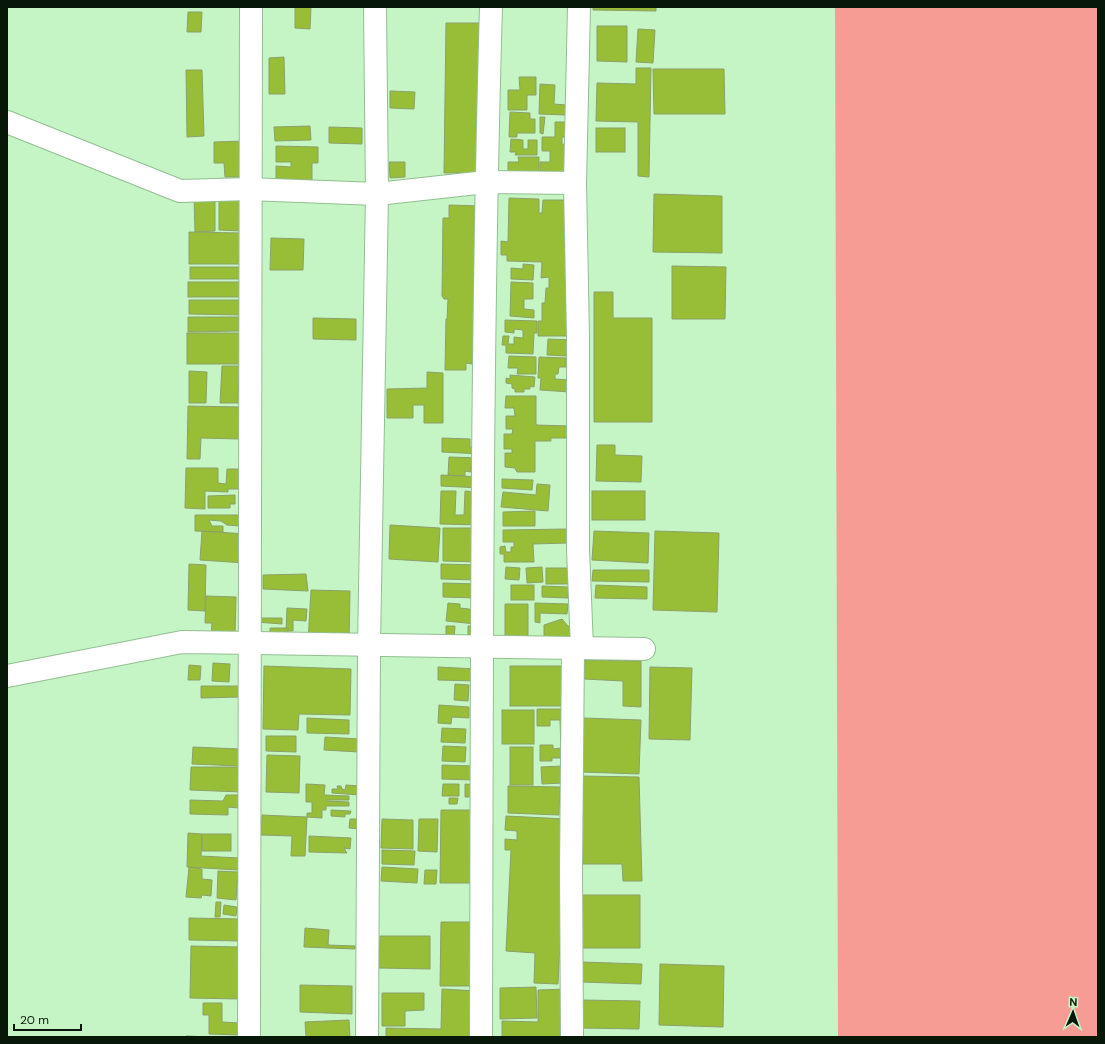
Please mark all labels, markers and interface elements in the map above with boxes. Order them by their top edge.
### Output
north arrow [1053,992,1093,1032]
text: N [1069,995,1078,1009]
scale bar [14,1006,81,1032]
text: 20 m [20,1012,49,1028]

